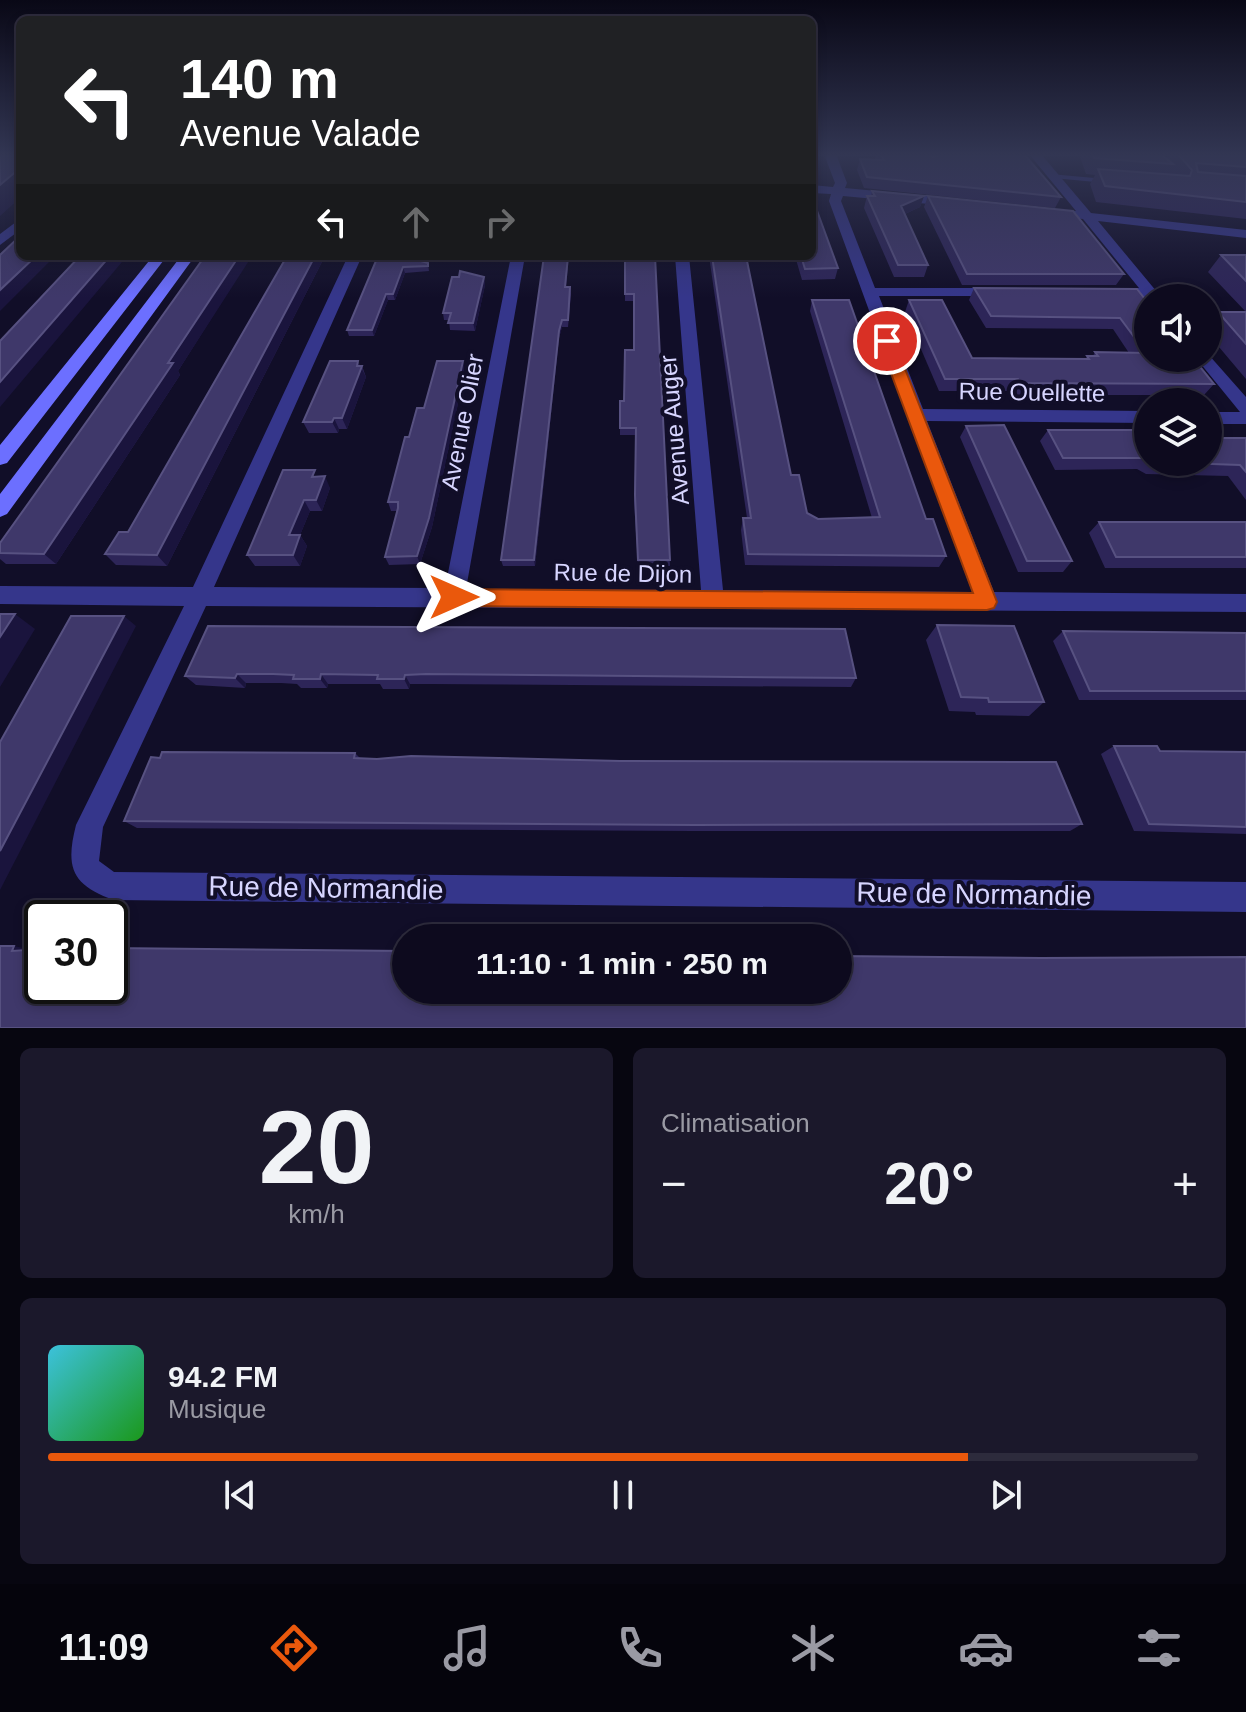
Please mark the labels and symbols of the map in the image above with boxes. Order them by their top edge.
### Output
pin [853,307,921,375]
street label: Avenue Olier [436,352,488,492]
street label: Avenue Auger [654,354,694,506]
street label: Rue Ouellette [958,377,1106,407]
position arrow [412,555,496,639]
street label: Rue de Dijon [553,558,693,588]
street label: Rue de Normandie [208,870,444,906]
street label: Rue de Normandie [856,876,1092,912]
speed limit sign: 30 [24,900,128,1004]

